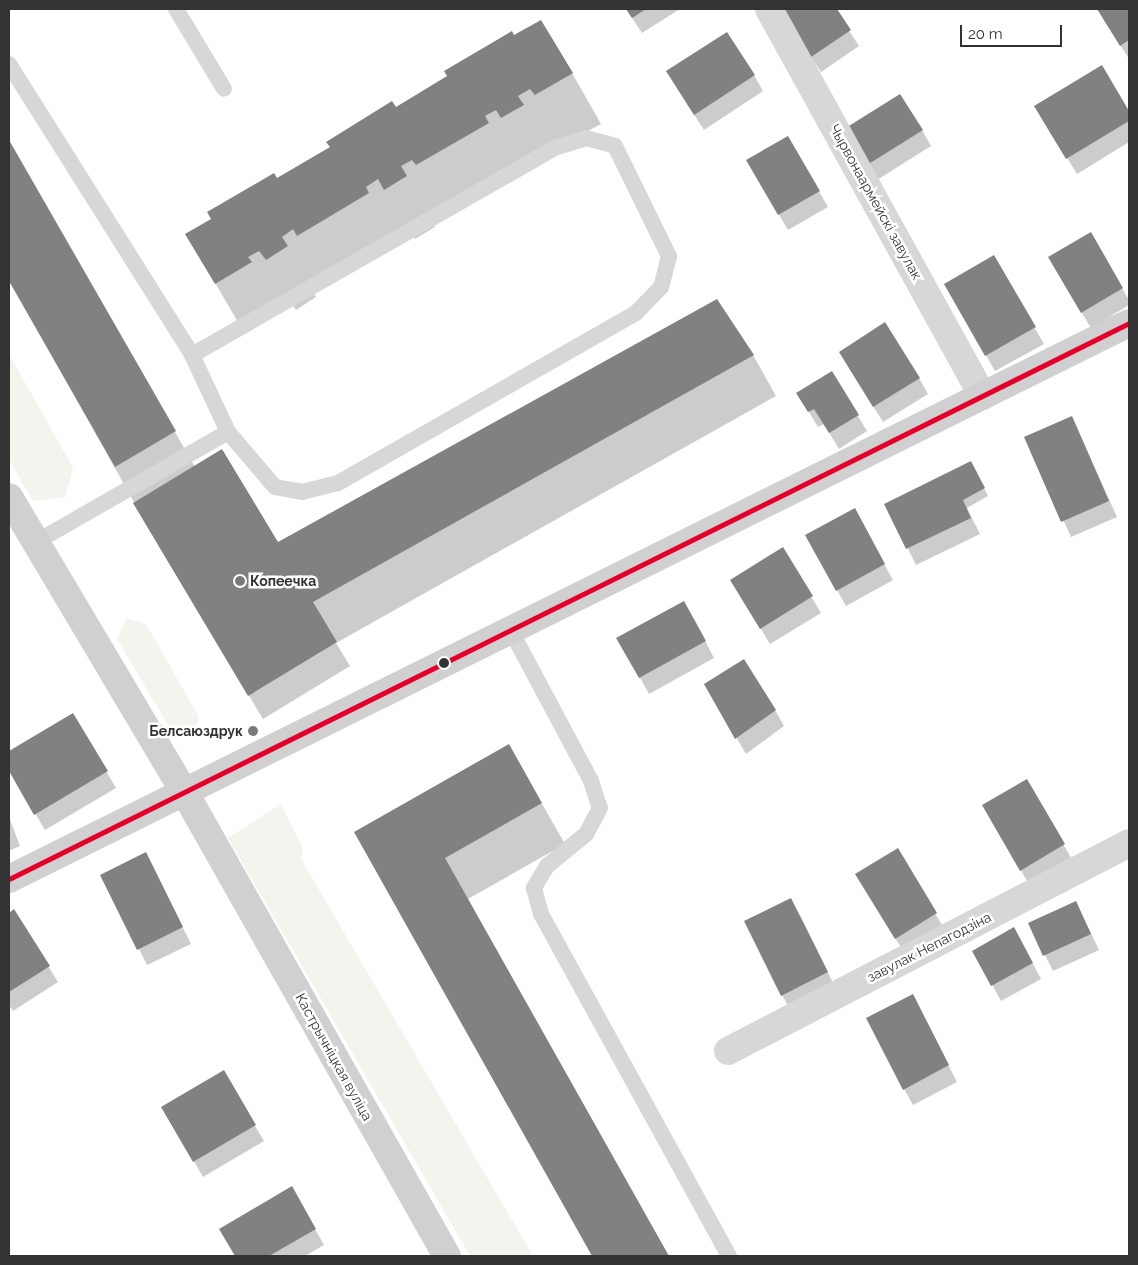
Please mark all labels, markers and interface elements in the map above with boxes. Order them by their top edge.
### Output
scale bar [963,15,1066,47]
text: 20 m [968,25,1003,43]
street label: Чырвонаармейскі завулак [826,121,926,283]
place label: Копеечка [250,573,316,589]
marker: Копеечка [234,575,246,587]
unlabelled marker [439,658,449,668]
place label: Белсаюздрук [149,723,243,739]
marker: Белсаюздрук [247,725,259,737]
street label: завулак Непагодзіна [864,908,994,986]
street label: Кастрычніцкая вуліца [292,990,376,1124]

